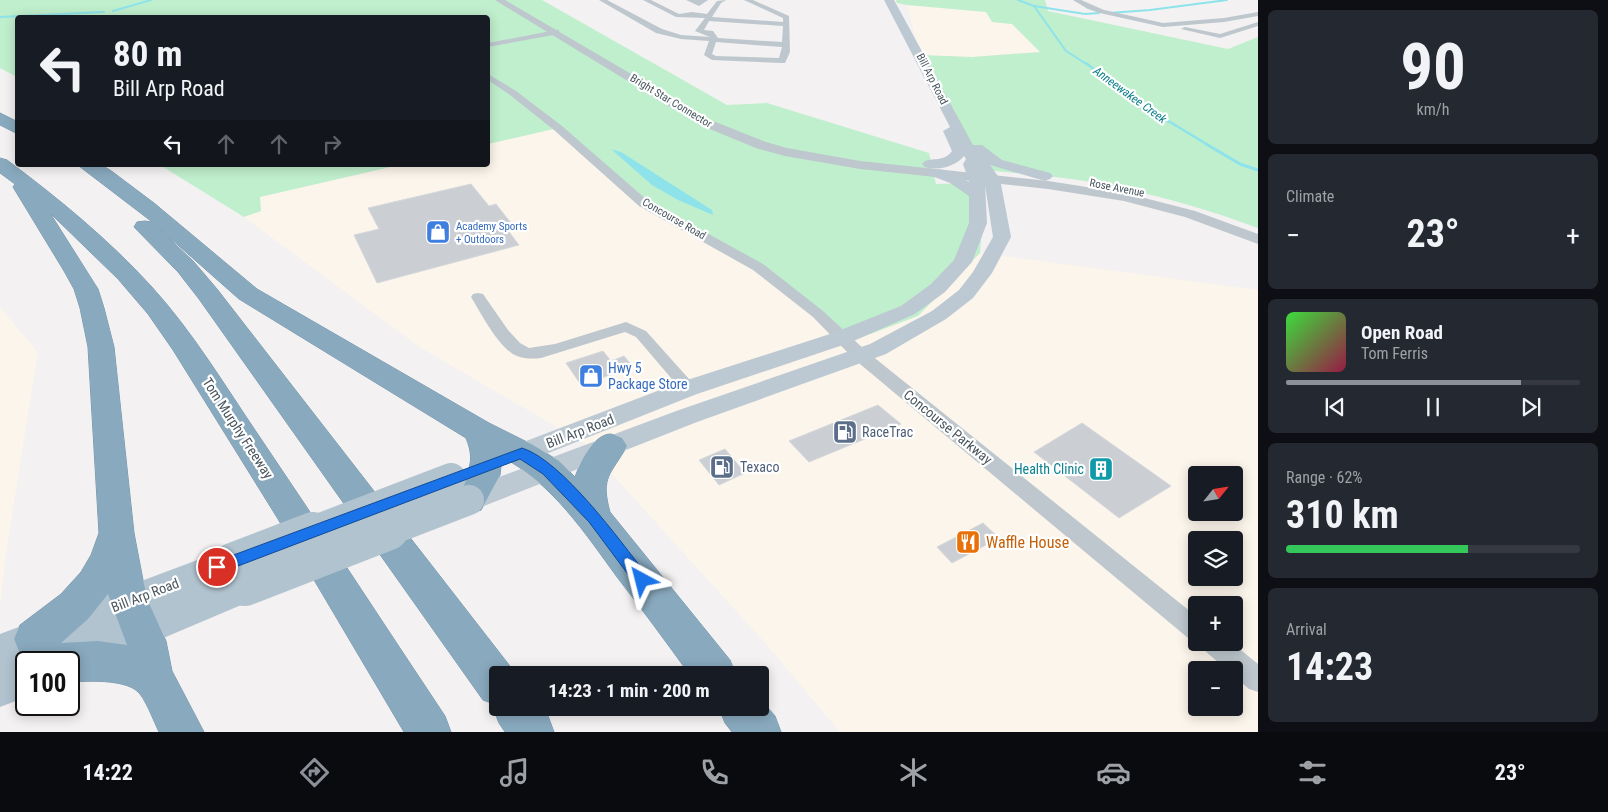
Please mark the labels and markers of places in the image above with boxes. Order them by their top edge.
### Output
shop icon: Academy Sports + Outdoors [425,219,451,245]
place label: Academy Sports + Outdoors [456,220,527,246]
place label: Hwy 5 Package Store [608,360,688,392]
shop icon: Hwy 5 Package Store [578,363,604,389]
fuel station icon: RaceTrac [832,419,858,445]
place label: RaceTrac [862,424,913,440]
fuel station icon: Texaco [709,454,735,480]
building icon: Health Clinic [1088,456,1114,482]
place label: Texaco [740,459,780,475]
place label: Health Clinic [1014,461,1084,477]
restaurant icon: Waffle House [955,529,981,555]
place label: Waffle House [986,533,1069,552]
pin [196,546,238,588]

